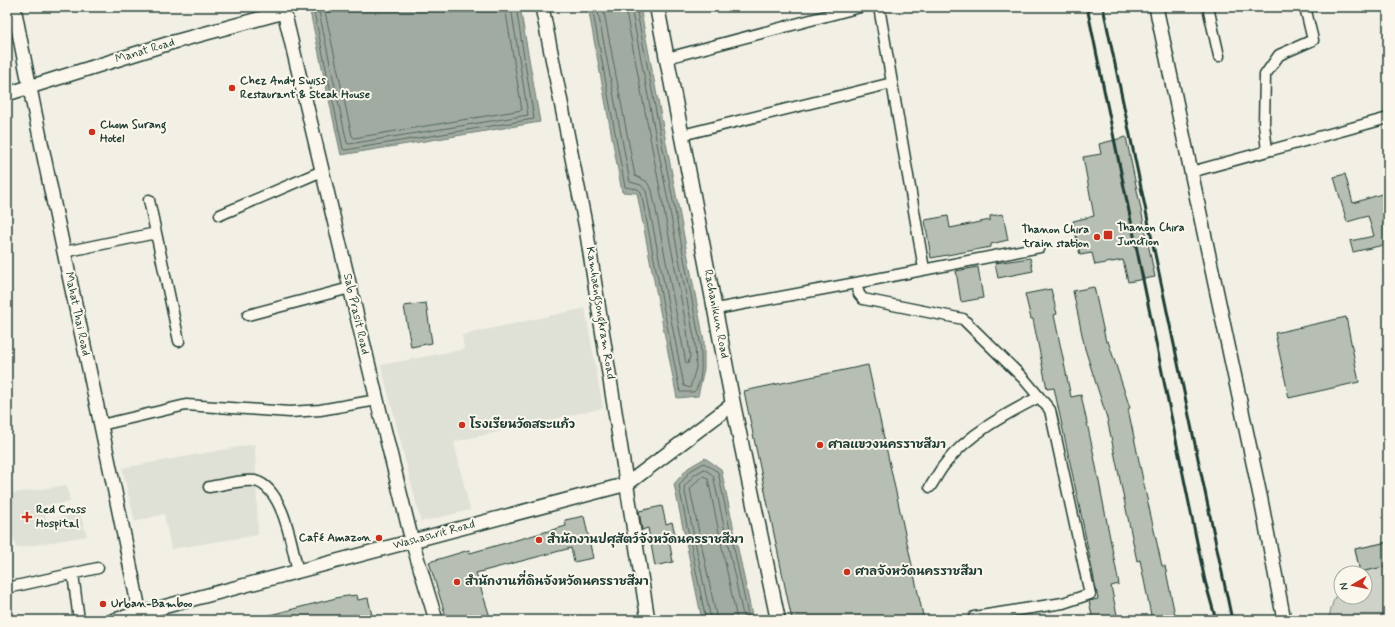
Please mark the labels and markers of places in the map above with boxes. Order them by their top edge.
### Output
place label: Chez Andy Swiss Restaurant & Steak House [240,73,371,103]
marker: Chez Andy Swiss Restaurant & Steak House [227,83,237,93]
place label: Chom Surang Hotel [100,117,167,147]
marker: Chom Surang Hotel [87,127,97,137]
place label: Thanon Chira Junction [1117,220,1185,250]
place label: Thanon Chira train station [1021,222,1089,252]
marker: Thanon Chira Junction [1102,229,1114,241]
marker: Thanon Chira train station [1092,232,1102,242]
place label: โรงเรียนวัดสระแก้ว [469,416,575,433]
marker: โรงเรียนวัดสระแก้ว [457,420,467,430]
place label: ศาลแขวงนครราชสีมา [828,436,946,453]
marker: ศาลแขวงนครราชสีมา [815,440,825,450]
place label: Red Cross Hospital [36,502,87,532]
marker: Red Cross Hospital [21,511,33,523]
place label: Café Amazon [299,530,372,546]
place label: สำนักงานปศุสัตว์จังหวัดนครราชสีมา [547,531,744,548]
marker: Café Amazon [374,533,384,543]
marker: สำนักงานปศุสัตว์จังหวัดนครราชสีมา [534,535,544,545]
place label: ศาลจังหวัดนครราชสีมา [855,563,983,580]
marker: ศาลจังหวัดนครราชสีมา [842,567,852,577]
place label: สำนักงานที่ดินจังหวัดนครราชสีมา [465,570,649,590]
marker: สำนักงานที่ดินจังหวัดนครราชสีมา [452,577,462,587]
place label: Urban-Bamboo [111,596,193,612]
marker: Urban-Bamboo [98,599,108,609]

